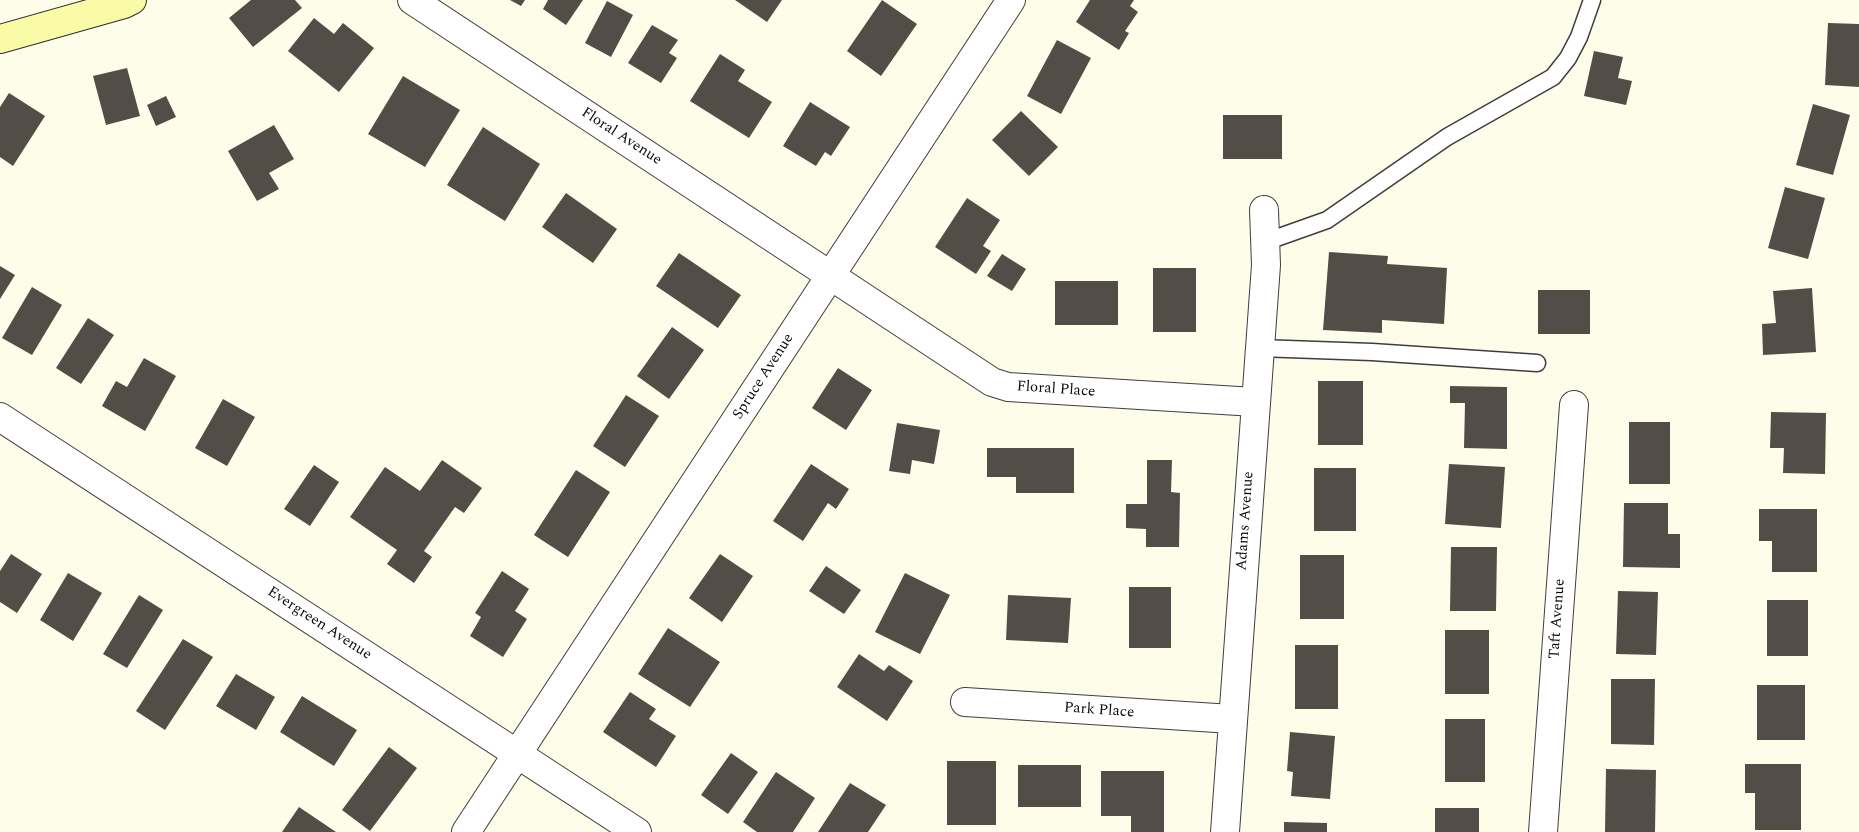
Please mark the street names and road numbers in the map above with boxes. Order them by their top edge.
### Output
street label: Floral Avenue [577,104,665,170]
street label: Spruce Avenue [730,331,798,423]
street label: Floral Place [1016,378,1096,402]
street label: Adams Avenue [1234,471,1258,571]
street label: Taft Avenue [1546,578,1570,660]
street label: Evergreen Avenue [263,584,375,664]
street label: Park Place [1063,700,1135,722]

